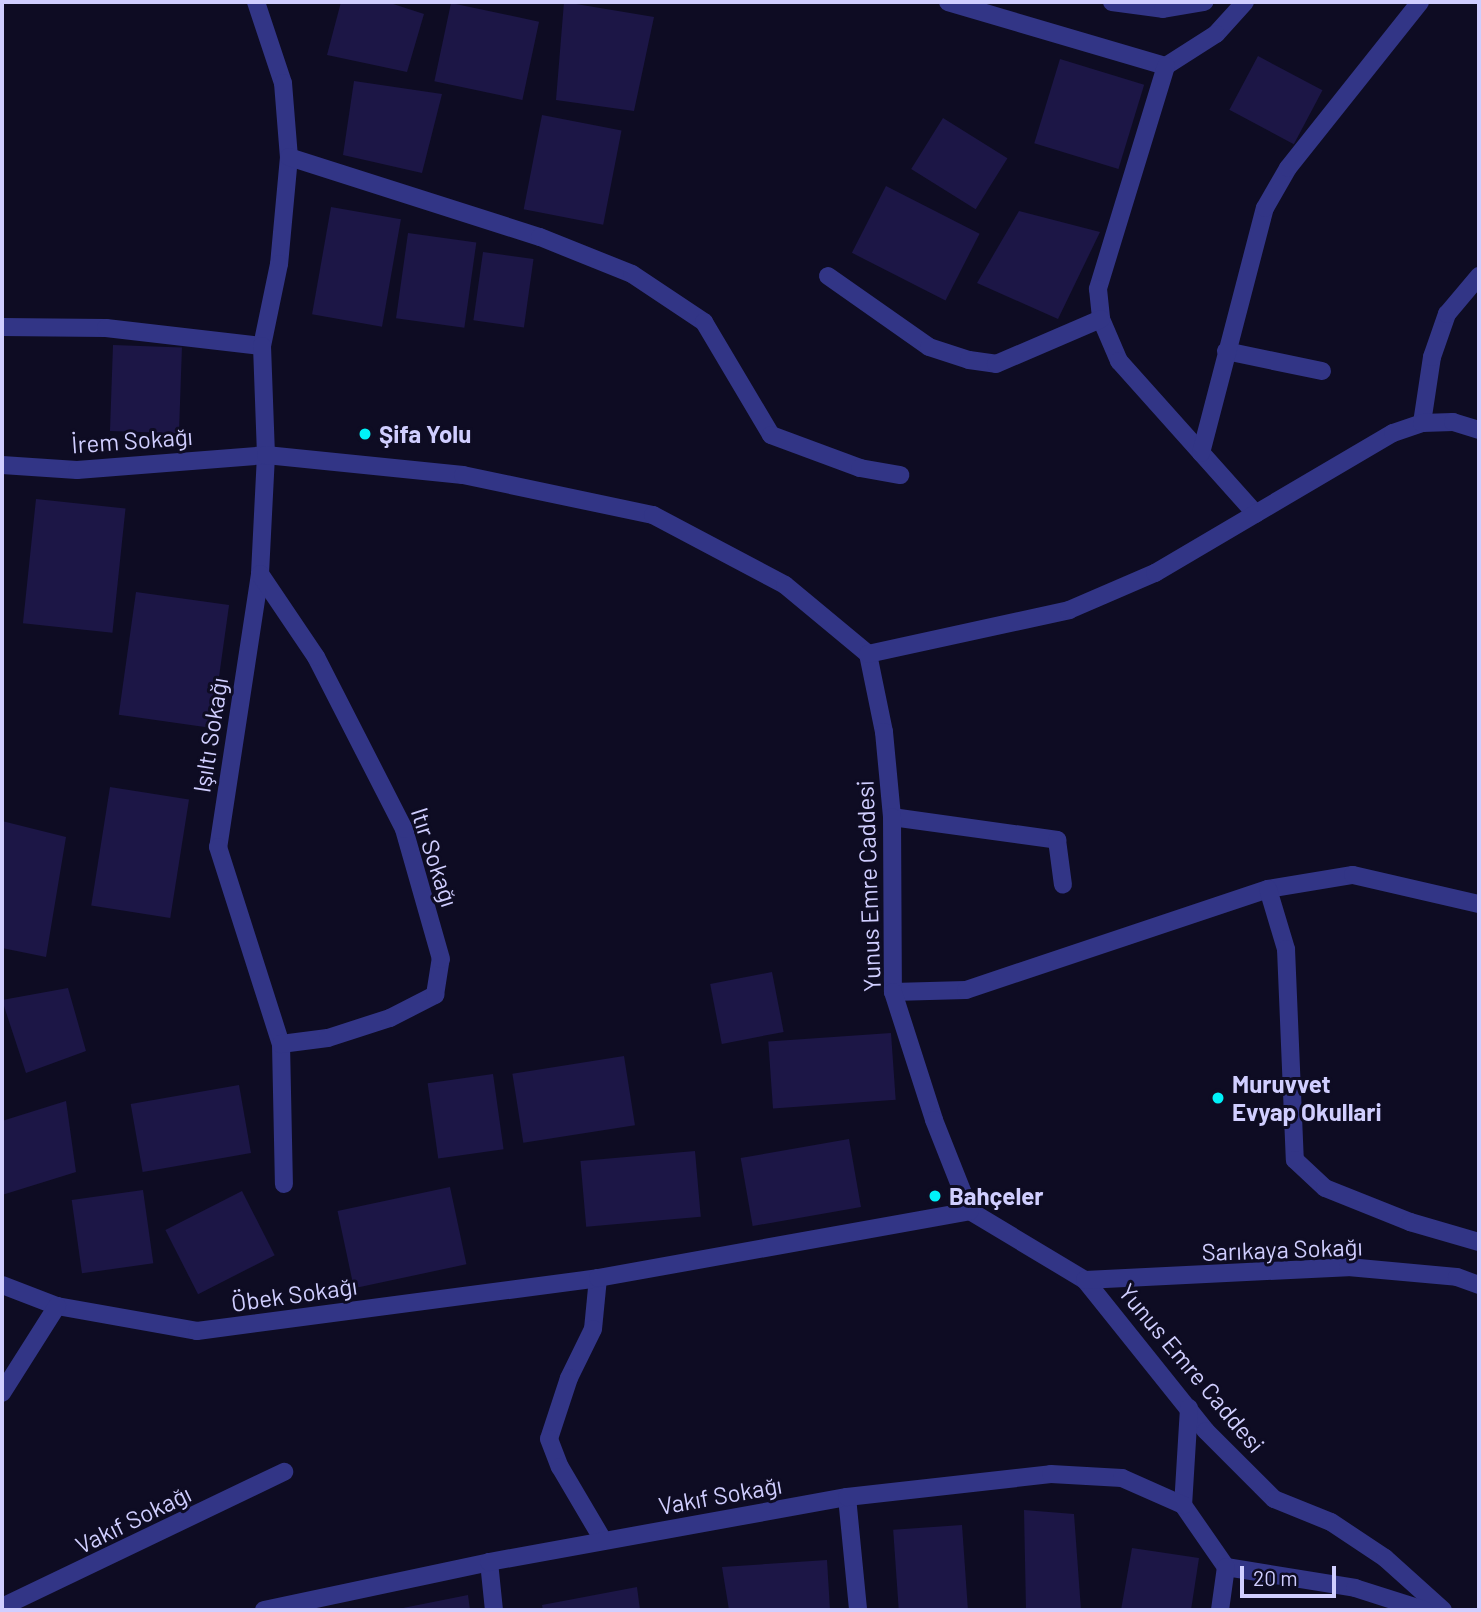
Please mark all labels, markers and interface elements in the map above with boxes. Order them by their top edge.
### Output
place label: Şifa Yolu [379,420,471,448]
street label: İrem Sokağı [70,421,194,459]
marker: Şifa Yolu [357,426,373,442]
street label: Işıltı Sokağı [187,675,233,795]
street label: Yunus Emre Caddesi [850,780,886,992]
street label: Itır Sokağı [405,804,465,910]
place label: Muruvvet Evyap Okullari [1232,1070,1382,1126]
marker: Muruvvet Evyap Okullari [1210,1090,1226,1106]
place label: Bahçeler [949,1182,1044,1210]
marker: Bahçeler [927,1188,943,1204]
street label: Sarıkaya Sokağı [1201,1232,1363,1266]
street label: Öbek Sokağı [229,1271,359,1317]
street label: Yunus Emre Caddesi [1113,1278,1271,1458]
street label: Vakıf Sokağı [656,1470,784,1520]
street label: Vakıf Sokağı [71,1479,195,1559]
scale bar [1243,1552,1339,1596]
text: 20 m [1253,1565,1298,1590]

